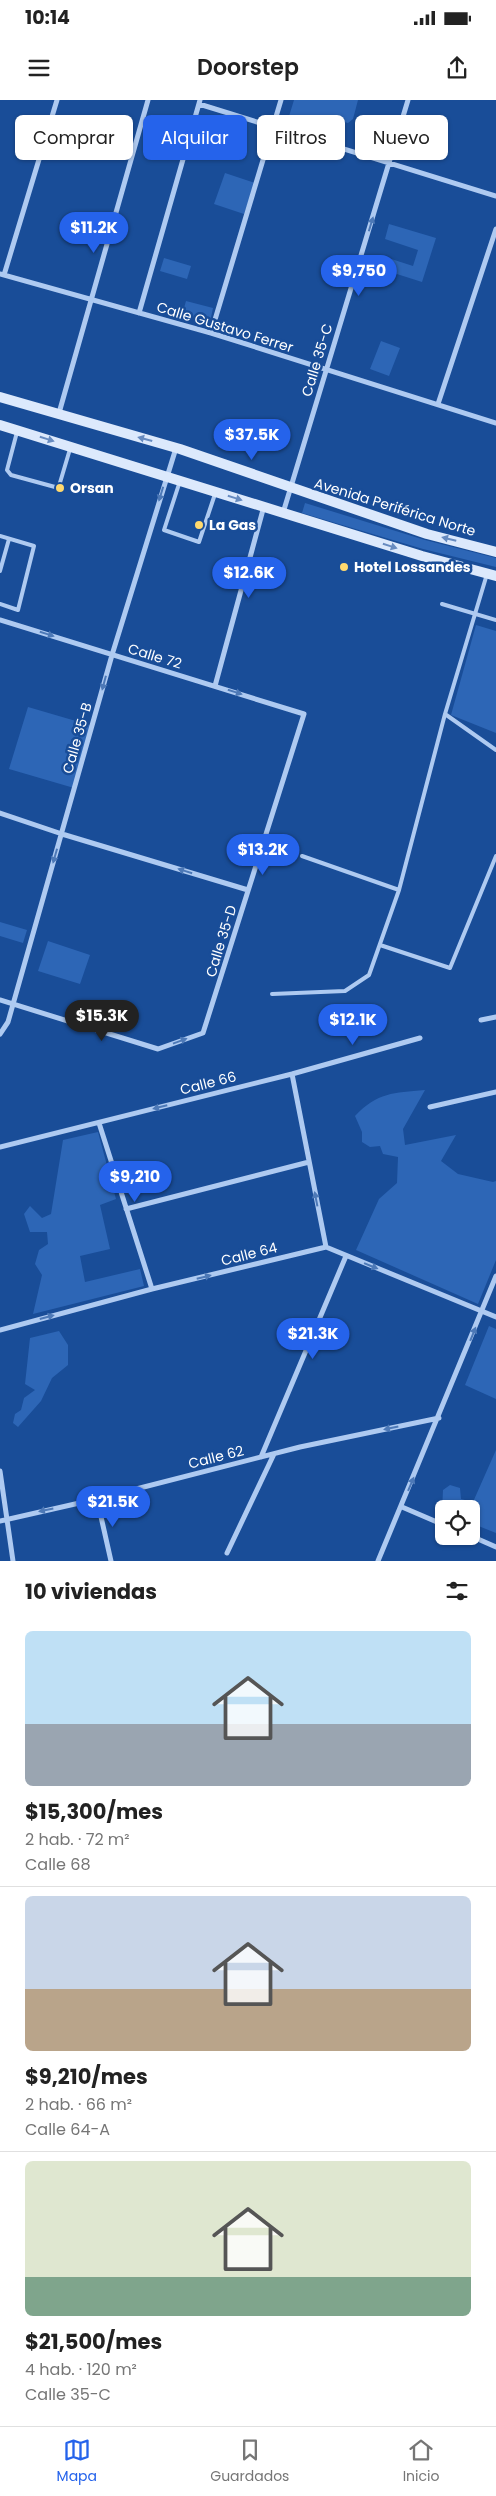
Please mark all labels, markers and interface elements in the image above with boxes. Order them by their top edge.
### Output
text: 10:14 [25,4,70,31]
text: Doorstep [197,52,299,83]
icon: menu [25,54,53,82]
icon: share [443,54,471,82]
chip: Comprar [15,115,133,160]
chip: Alquilar [143,115,247,160]
chip: Filtros [257,115,345,160]
chip: Nuevo [355,115,448,160]
pin: $11.2K [53,212,135,254]
text: $11.2K [70,216,118,239]
one-way arrow [368,217,375,232]
pin: $9,750 [318,254,400,297]
text: $9,750 [332,259,386,282]
street label: Calle Gustavo Ferrer [154,297,296,357]
street label: Calle 35-C [296,321,338,399]
pin: $37.5K [211,418,293,461]
text: $37.5K [225,423,279,446]
one-way arrow [137,435,152,443]
one-way arrow [39,436,54,443]
street label: Avenida Periférica Norte [312,473,479,541]
place label: Orsan [70,478,114,498]
marker: Orsan [54,482,66,494]
one-way arrow [156,486,164,501]
one-way arrow [228,494,243,502]
place label: La Gas [209,515,256,535]
marker: La Gas [193,519,205,531]
one-way arrow [441,535,456,543]
one-way arrow [383,543,398,551]
pin: $12.6K [208,556,290,599]
place label: Hotel Lossandes [354,557,471,577]
text: $12.6K [223,561,275,584]
marker: Hotel Lossandes [338,561,350,573]
one-way arrow [39,631,54,639]
street label: Calle 72 [126,638,184,674]
one-way arrow [100,676,108,691]
one-way arrow [228,689,243,696]
street label: Calle 35-B [57,700,97,776]
pin: $13.2K [222,834,304,876]
text: $13.2K [237,838,289,861]
one-way arrow [51,849,59,864]
one-way arrow [177,867,192,875]
street label: Calle 35-D [201,902,241,979]
pin: $15.3K [61,1000,143,1042]
text: $15.3K [76,1004,128,1027]
pin: $12.1K [312,1004,394,1046]
text: $12.1K [329,1008,377,1031]
one-way arrow [173,1037,188,1045]
street label: Calle 66 [178,1066,238,1100]
one-way arrow [152,1103,167,1111]
pin: $9,210 [94,1160,176,1203]
text: $9,210 [110,1165,160,1188]
one-way arrow [312,1191,320,1207]
street label: Calle 64 [219,1237,279,1271]
one-way arrow [364,1262,378,1270]
one-way arrow [197,1273,212,1281]
one-way arrow [40,1313,55,1321]
pin: $21.3K [272,1318,354,1360]
text: $21.3K [287,1322,339,1345]
one-way arrow [469,1326,477,1341]
one-way arrow [383,1424,399,1432]
street label: Calle 62 [186,1440,246,1474]
one-way arrow [408,1477,416,1491]
pin: $21.5K [72,1486,154,1528]
text: $21.5K [87,1490,139,1513]
map controls [435,1500,480,1545]
button: locate [435,1500,480,1545]
one-way arrow [38,1507,54,1515]
text: 10 viviendas [25,1577,157,1606]
icon: filters [443,1577,471,1605]
icon: home [203,1663,293,1753]
text: $15,300/mes [25,1797,163,1826]
text: 2 hab. · 72 m² [25,1828,130,1851]
text: Calle 68 [25,1853,91,1876]
icon: home [203,1929,293,2019]
text: $9,210/mes [25,2062,148,2091]
text: 2 hab. · 66 m² [25,2093,132,2116]
text: Calle 64-A [25,2118,110,2141]
icon: home [203,2194,293,2284]
text: $21,500/mes [25,2327,162,2356]
text: 4 hab. · 120 m² [25,2358,137,2381]
text: Calle 35-C [25,2383,111,2406]
tab: Mapa [57,2436,97,2487]
tab: Guardados [210,2436,289,2487]
tab: Inicio [403,2436,439,2487]

